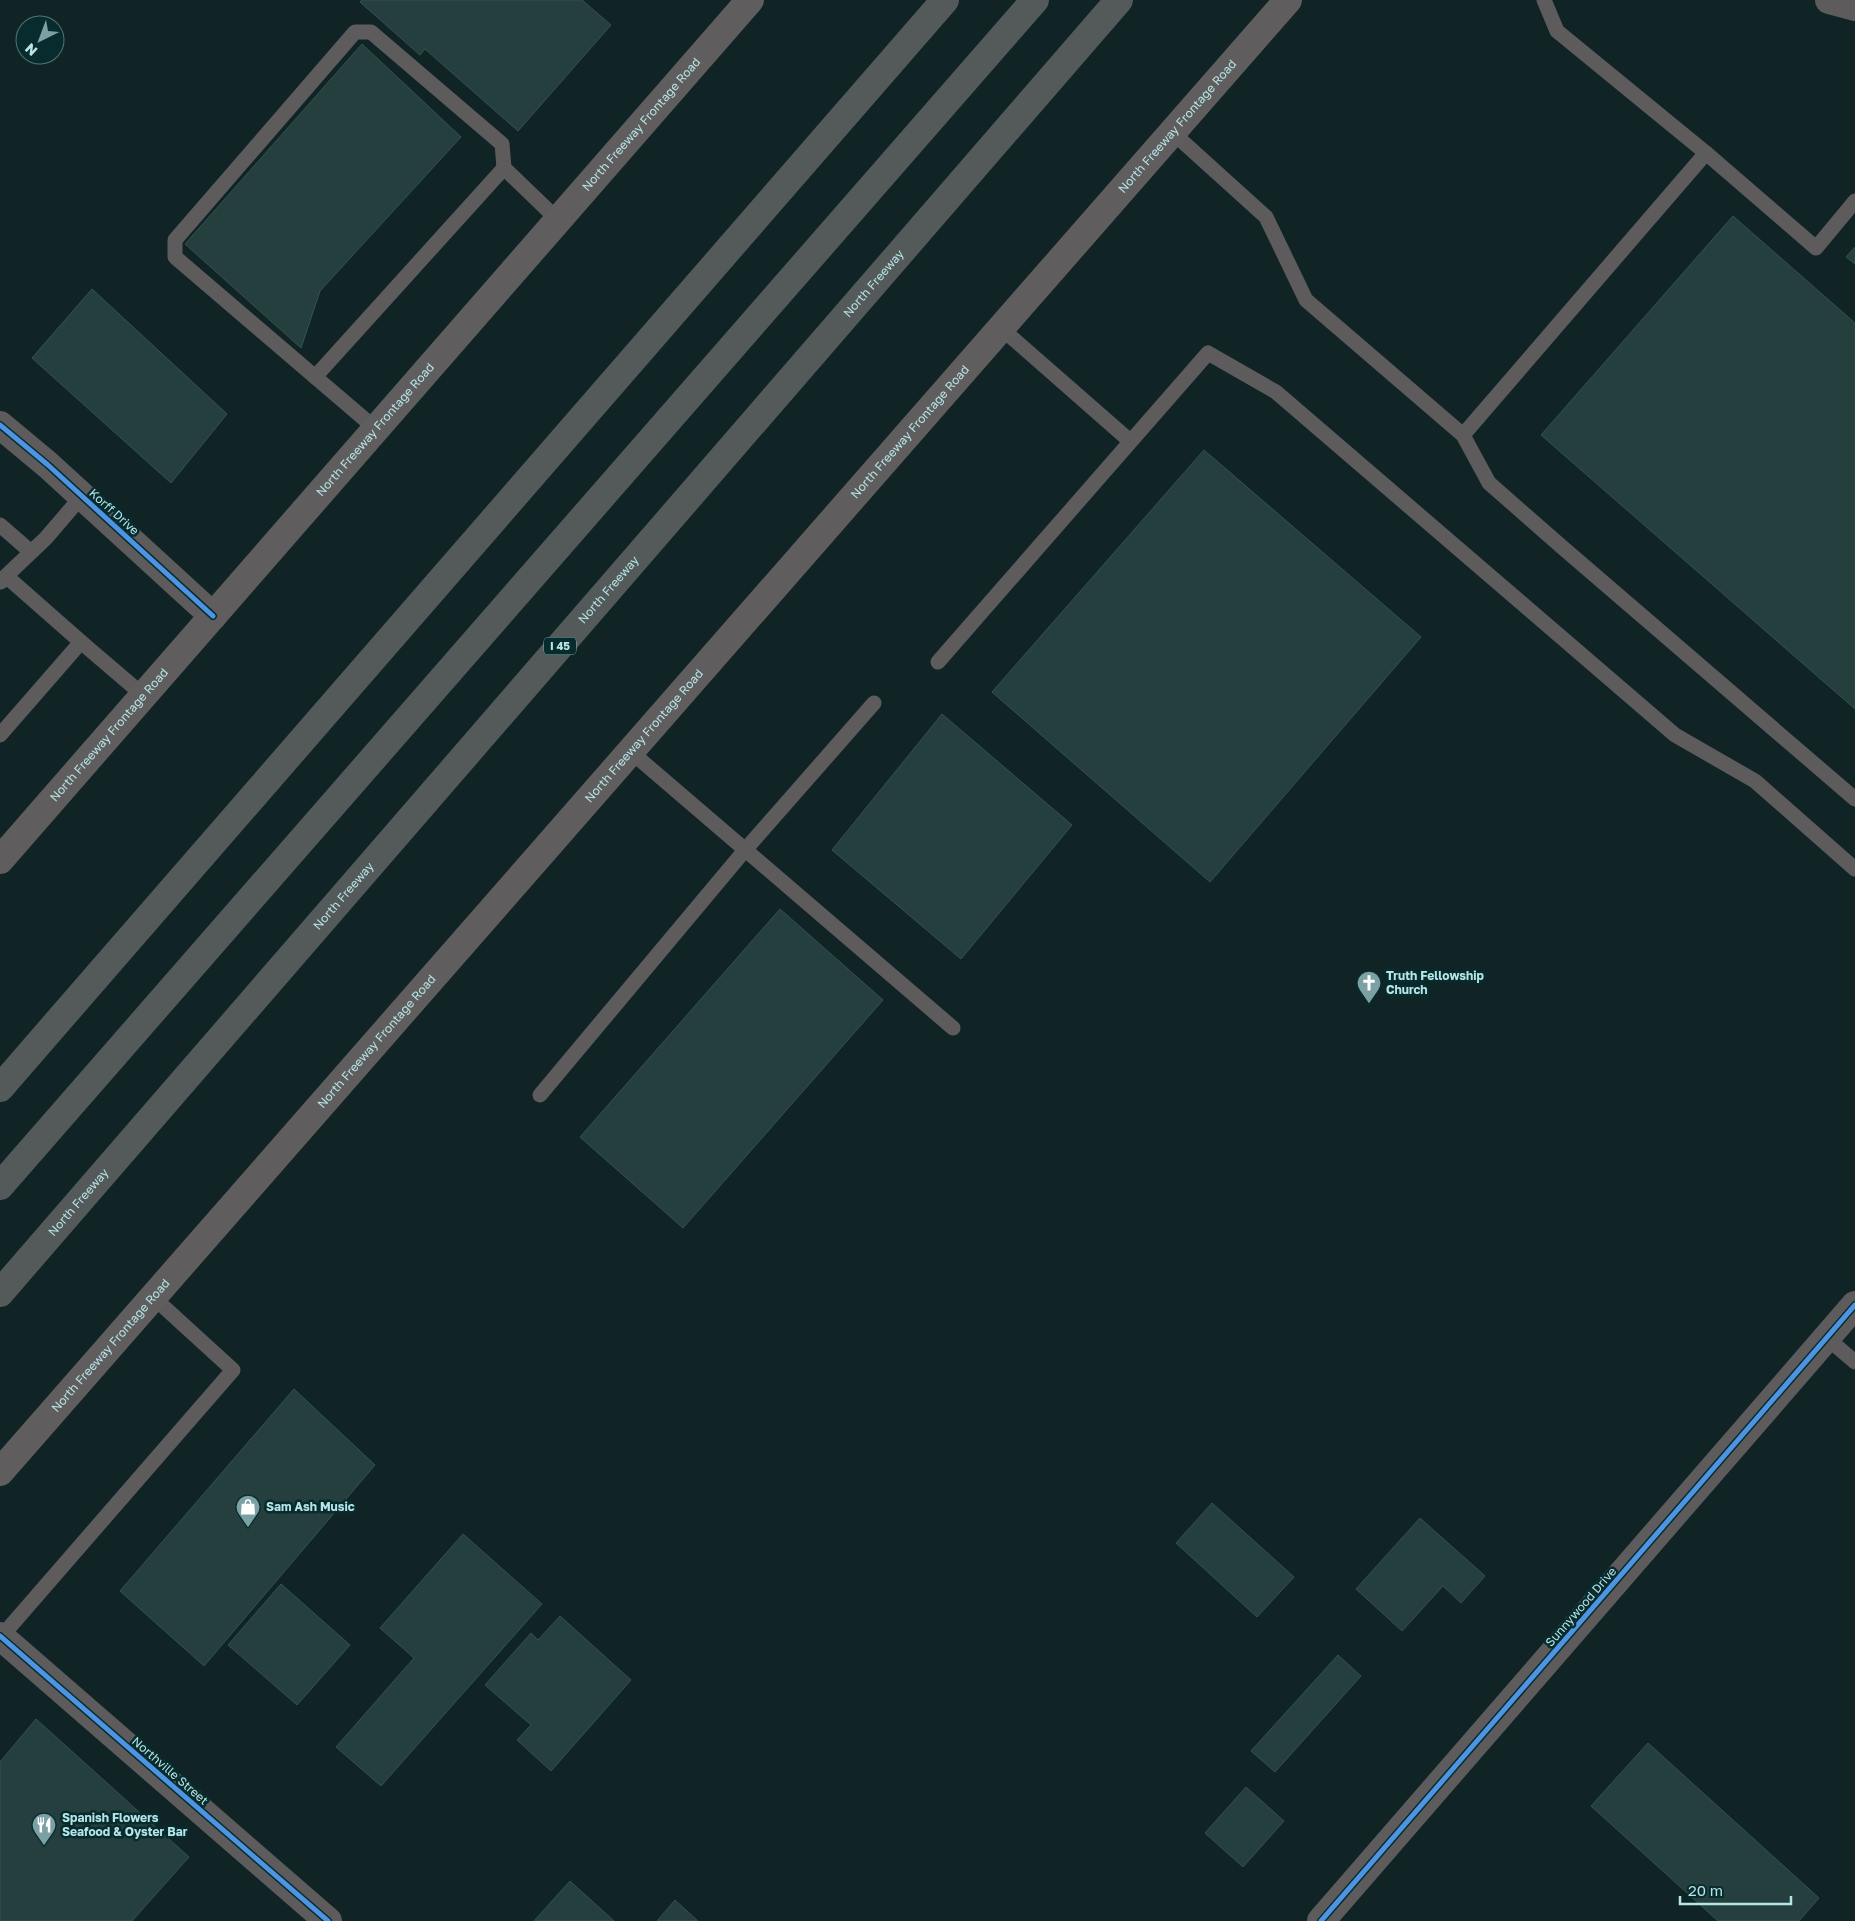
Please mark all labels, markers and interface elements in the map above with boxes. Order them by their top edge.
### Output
north arrow [15,15,65,65]
text: N [21,40,41,60]
street label: North Freeway Frontage Road [579,54,703,194]
street label: North Freeway Frontage Road [1115,56,1239,196]
street label: North Freeway [840,246,907,320]
street label: North Freeway Frontage Road [313,359,437,499]
street label: North Freeway Frontage Road [847,362,972,501]
street label: Korff Drive [86,485,142,538]
street label: North Freeway [575,552,642,626]
road number: I 45 [544,637,576,654]
street label: North Freeway Frontage Road [46,665,171,804]
street label: North Freeway Frontage Road [581,666,706,805]
street label: North Freeway [310,859,377,933]
place label: Truth Fellowship Church [1386,968,1485,997]
church icon: Truth Fellowship Church [1356,970,1382,1004]
street label: North Freeway Frontage Road [314,971,439,1111]
street label: North Freeway [45,1165,112,1239]
street label: North Freeway Frontage Road [48,1275,173,1415]
shop icon: Sam Ash Music [235,1494,261,1528]
place label: Sam Ash Music [266,1499,355,1514]
street label: Sunnywood Drive [1542,1564,1619,1650]
street label: Northville Street [129,1733,212,1808]
place label: Spanish Flowers Seafood & Oyster Bar [62,1810,188,1839]
restaurant icon: Spanish Flowers Seafood & Oyster Bar [31,1812,57,1846]
scale bar [1680,1874,1791,1906]
text: 20 m [1688,1881,1723,1899]

